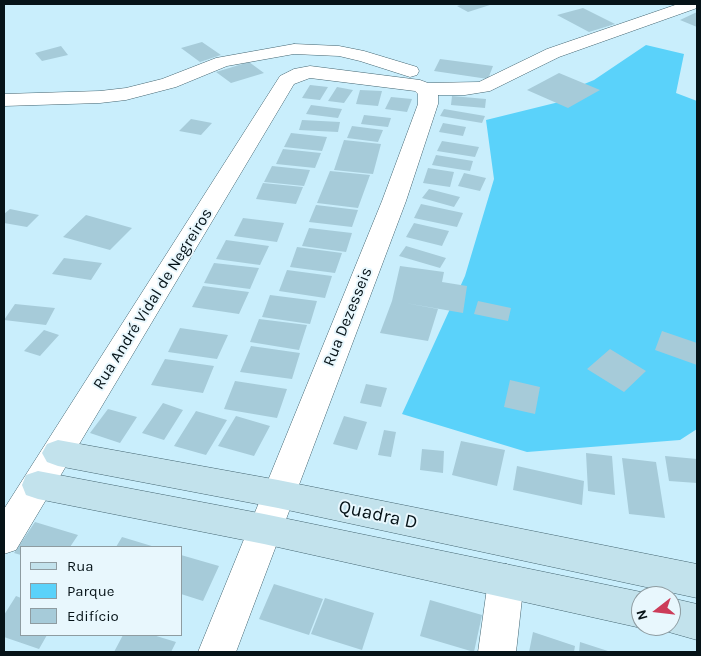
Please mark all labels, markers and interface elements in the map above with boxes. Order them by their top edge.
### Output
street label: Rua André Vidal de Negreiros [89,205,217,393]
street label: Rua Dezesseis [319,265,377,369]
street label: Quadra D [337,496,419,534]
legend [20,546,182,636]
text: Rua [67,557,94,575]
text: Parque [67,582,115,600]
north arrow [631,586,681,636]
text: Edifício [67,607,119,625]
text: N [633,608,652,622]

